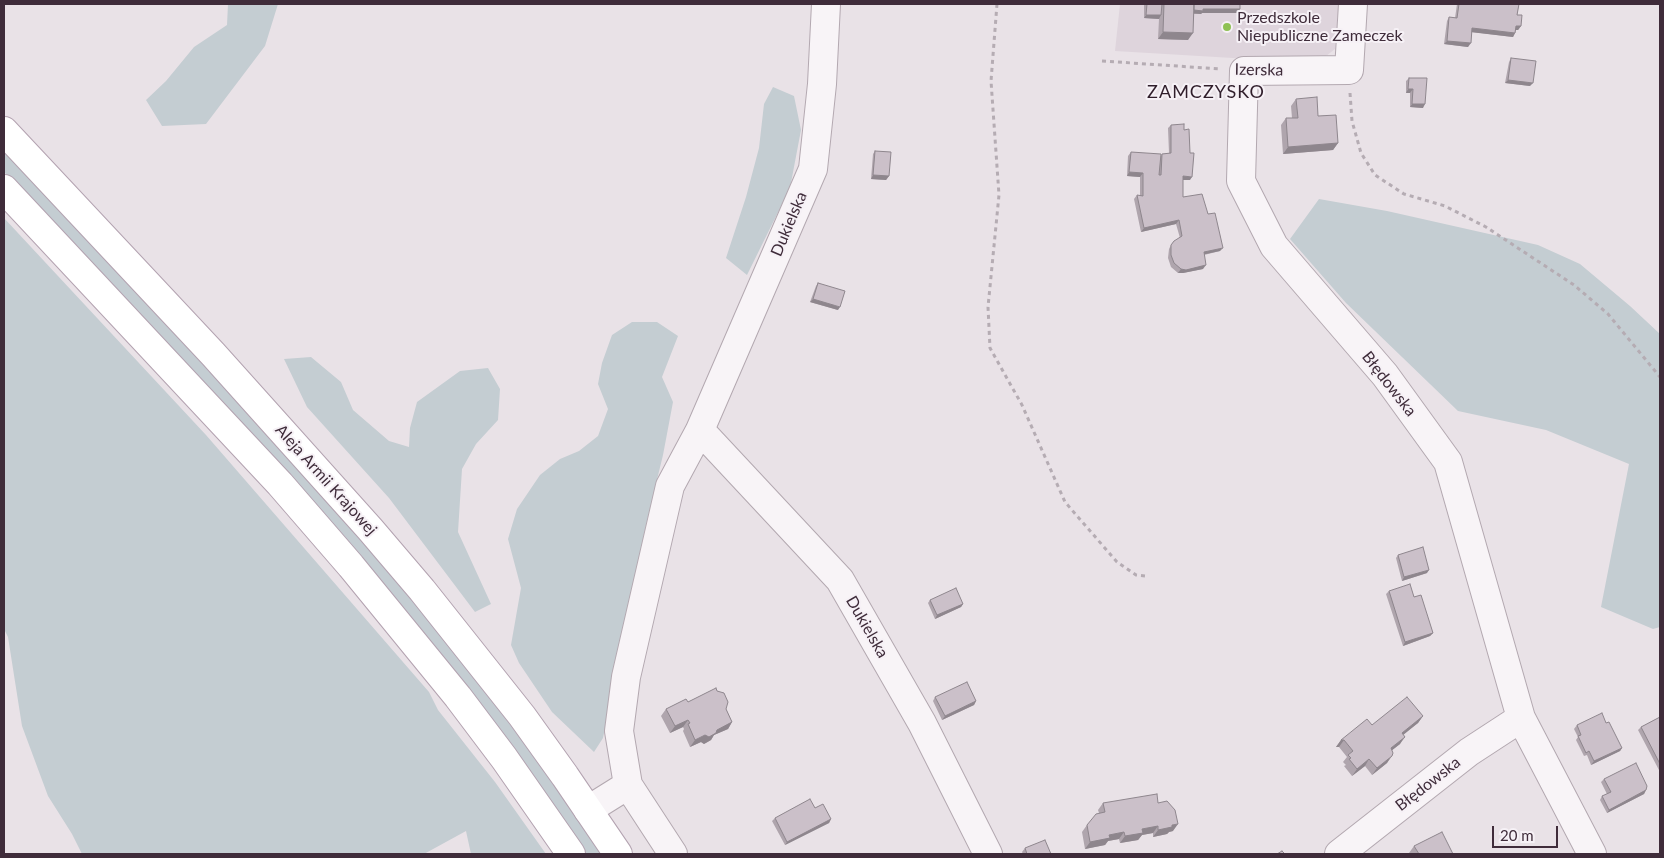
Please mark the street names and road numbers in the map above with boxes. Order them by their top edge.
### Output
street label: Izerska [1235,60,1283,80]
street label: Dukielska [767,189,811,259]
street label: Błędowska [1358,348,1420,420]
street label: Aleja Armii Krajowej [271,421,381,539]
street label: Dukielska [842,593,892,661]
street label: Błędowska [1392,753,1464,815]

